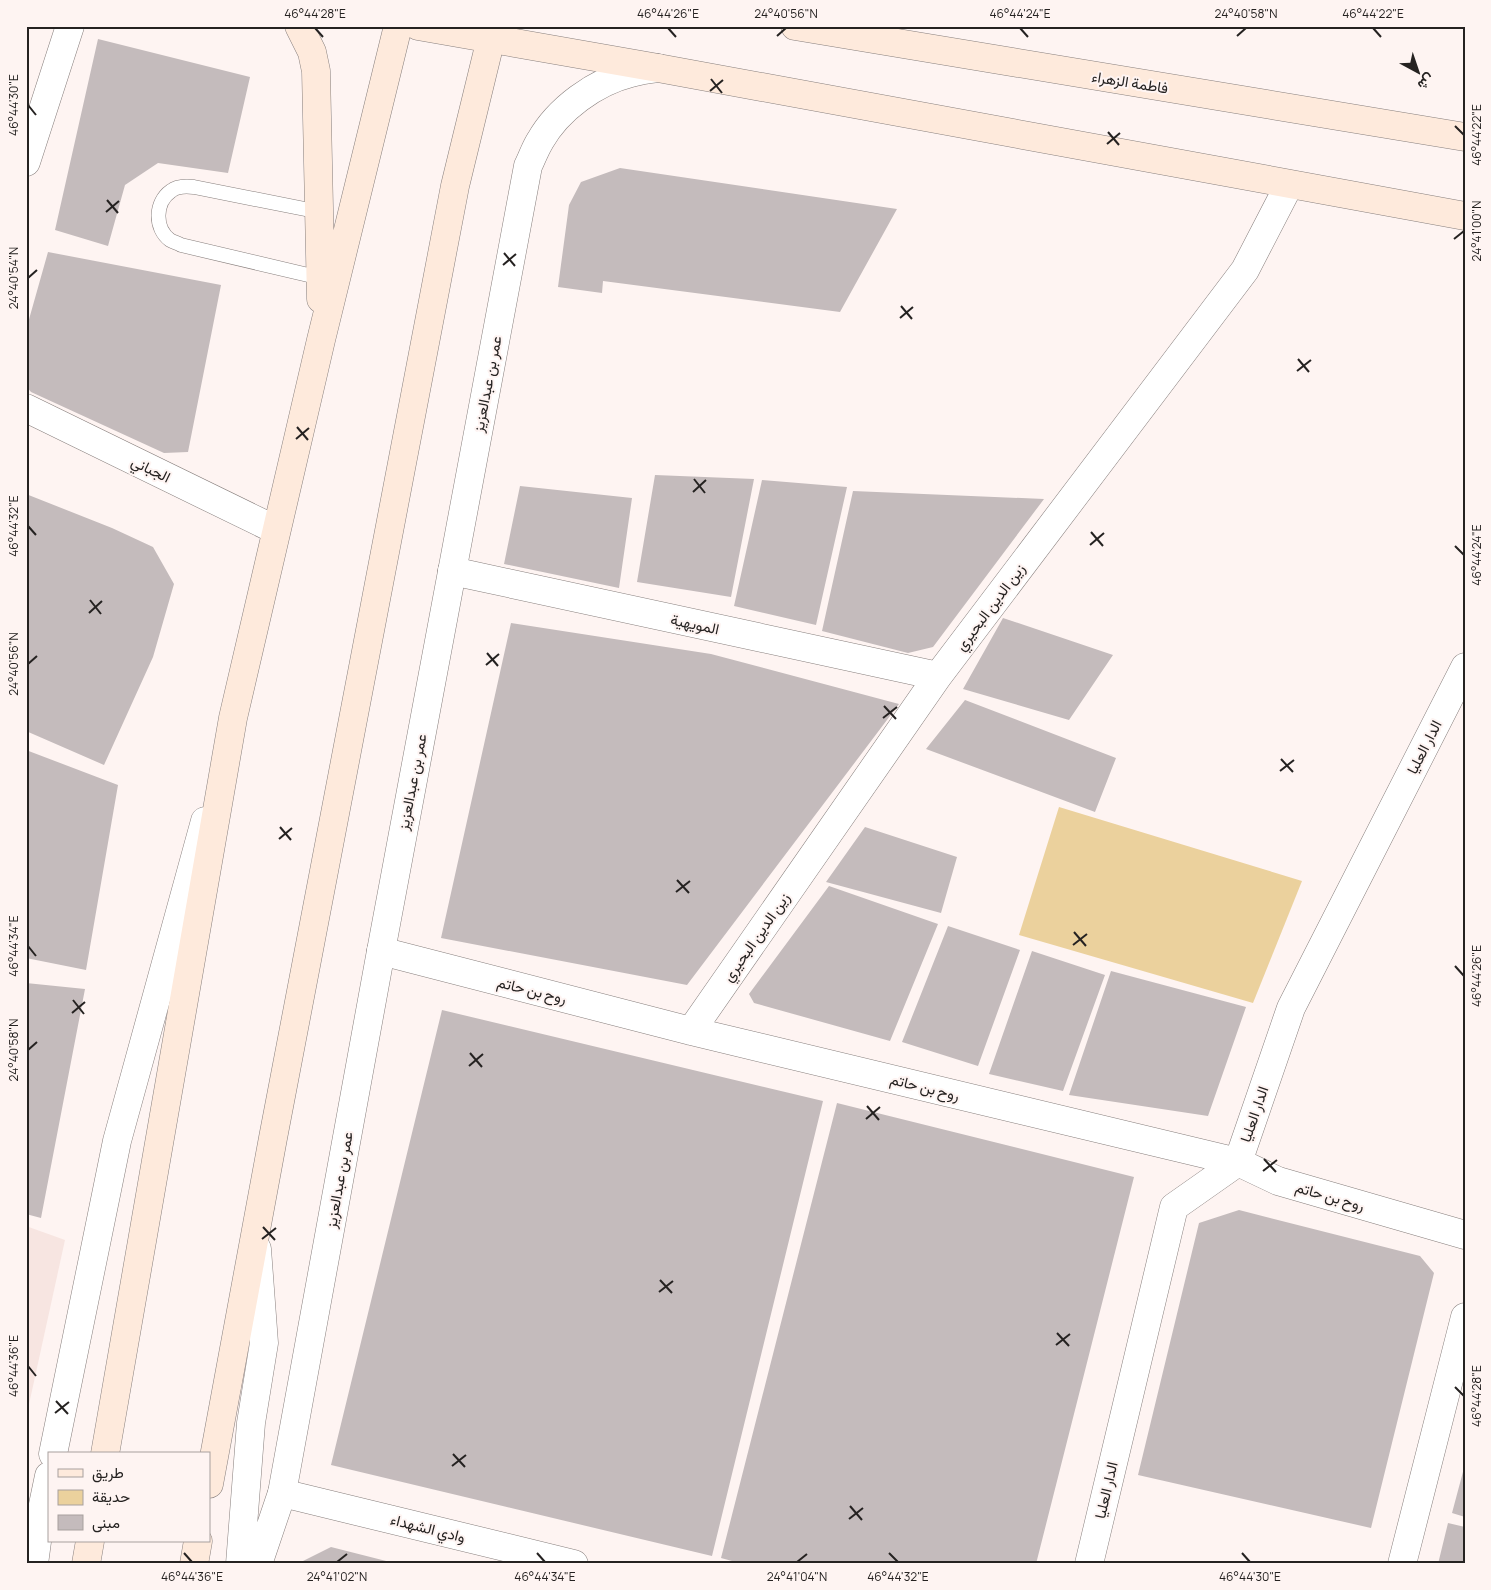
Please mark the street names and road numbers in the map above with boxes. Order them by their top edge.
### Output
street label: فاطمة الزهراء [1090,66,1170,98]
street label: عمر بن عبدالعزيز [467,334,507,435]
street label: الجباني [127,451,174,490]
street label: زين الدين البحيري [950,559,1032,657]
street label: المويهية [669,609,721,639]
street label: الدار العليا [1401,716,1447,778]
street label: عمر بن عبدالعزيز [392,732,432,833]
street label: زين الدين البحيري [717,888,797,988]
street label: روح بن حاتم [495,971,569,1010]
street label: روح بن حاتم [888,1068,962,1107]
street label: الدار العليا [1235,1083,1273,1145]
street label: عمر بن عبدالعزيز [320,1130,358,1231]
street label: روح بن حاتم [1293,1176,1367,1217]
street label: الدار العليا [1089,1459,1123,1521]
street label: وادي الشهداء [388,1509,468,1550]

